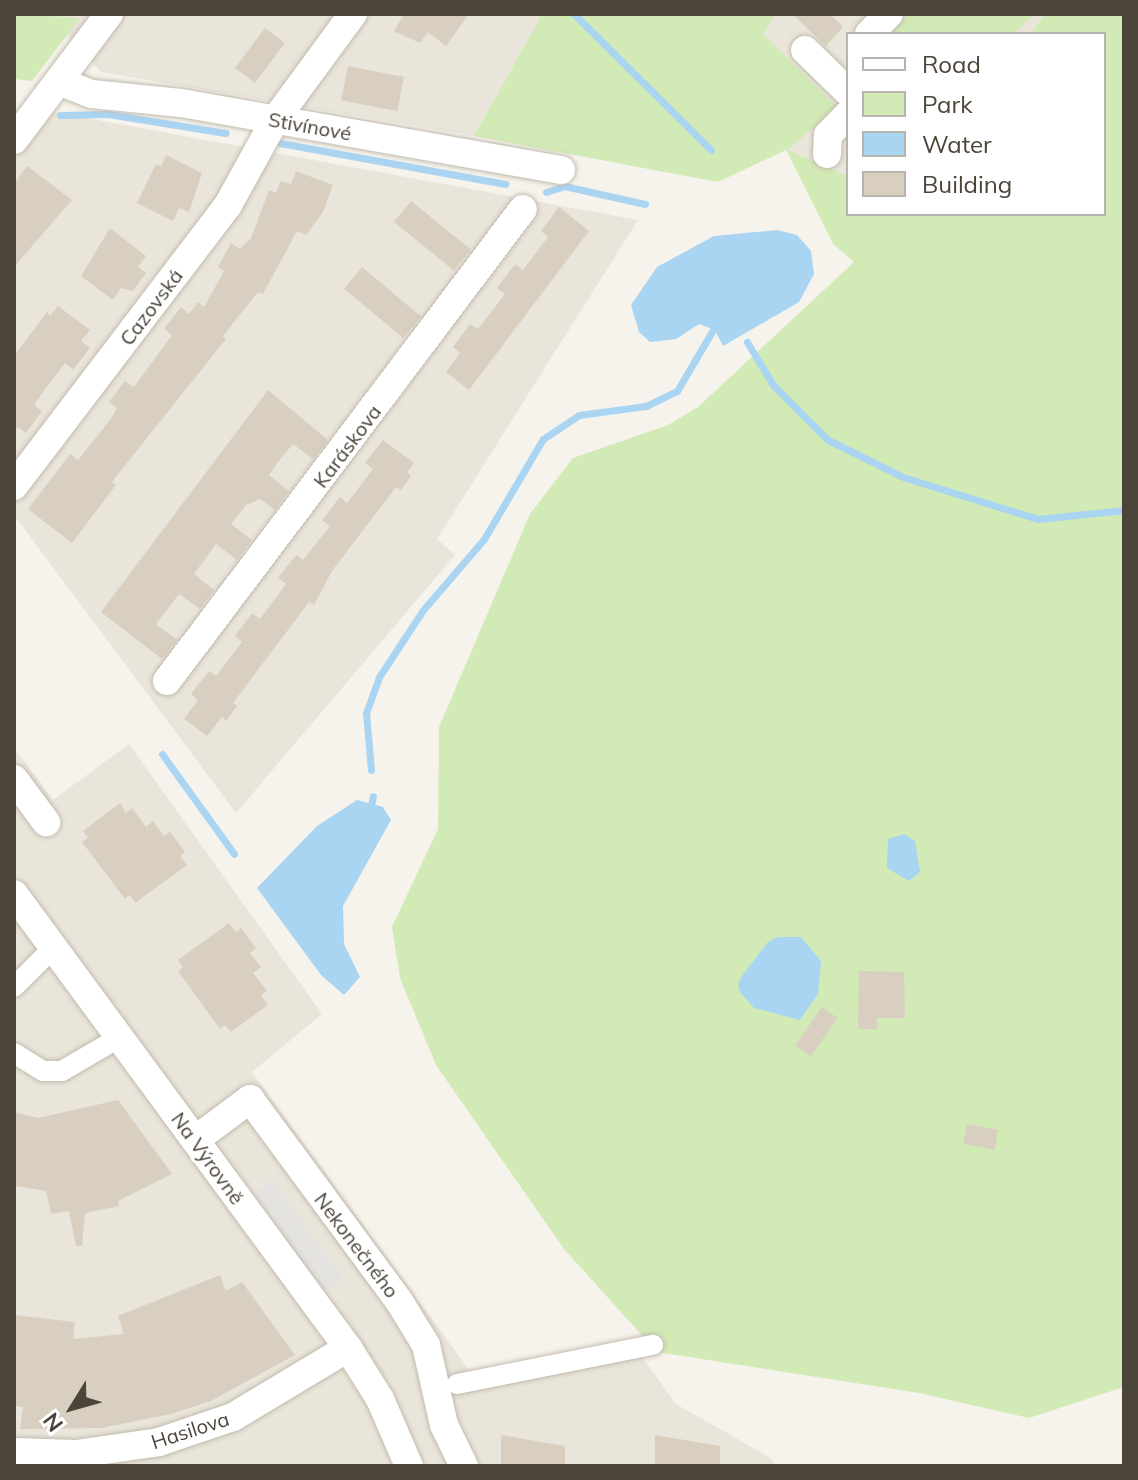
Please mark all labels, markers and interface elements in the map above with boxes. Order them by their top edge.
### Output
legend [846,32,1106,216]
text: Road [922,49,981,79]
text: Park [922,89,973,119]
street label: Stivínové [267,107,353,145]
text: Water [922,129,992,159]
text: Building [922,169,1012,199]
street label: Cazovská [115,264,187,350]
street label: Karáskova [308,400,386,492]
street label: Na Výrovně [167,1107,249,1209]
street label: Nekonečného [310,1188,404,1302]
north arrow [32,1368,112,1448]
street label: Hasilova [148,1406,232,1454]
text: N [37,1407,69,1438]

